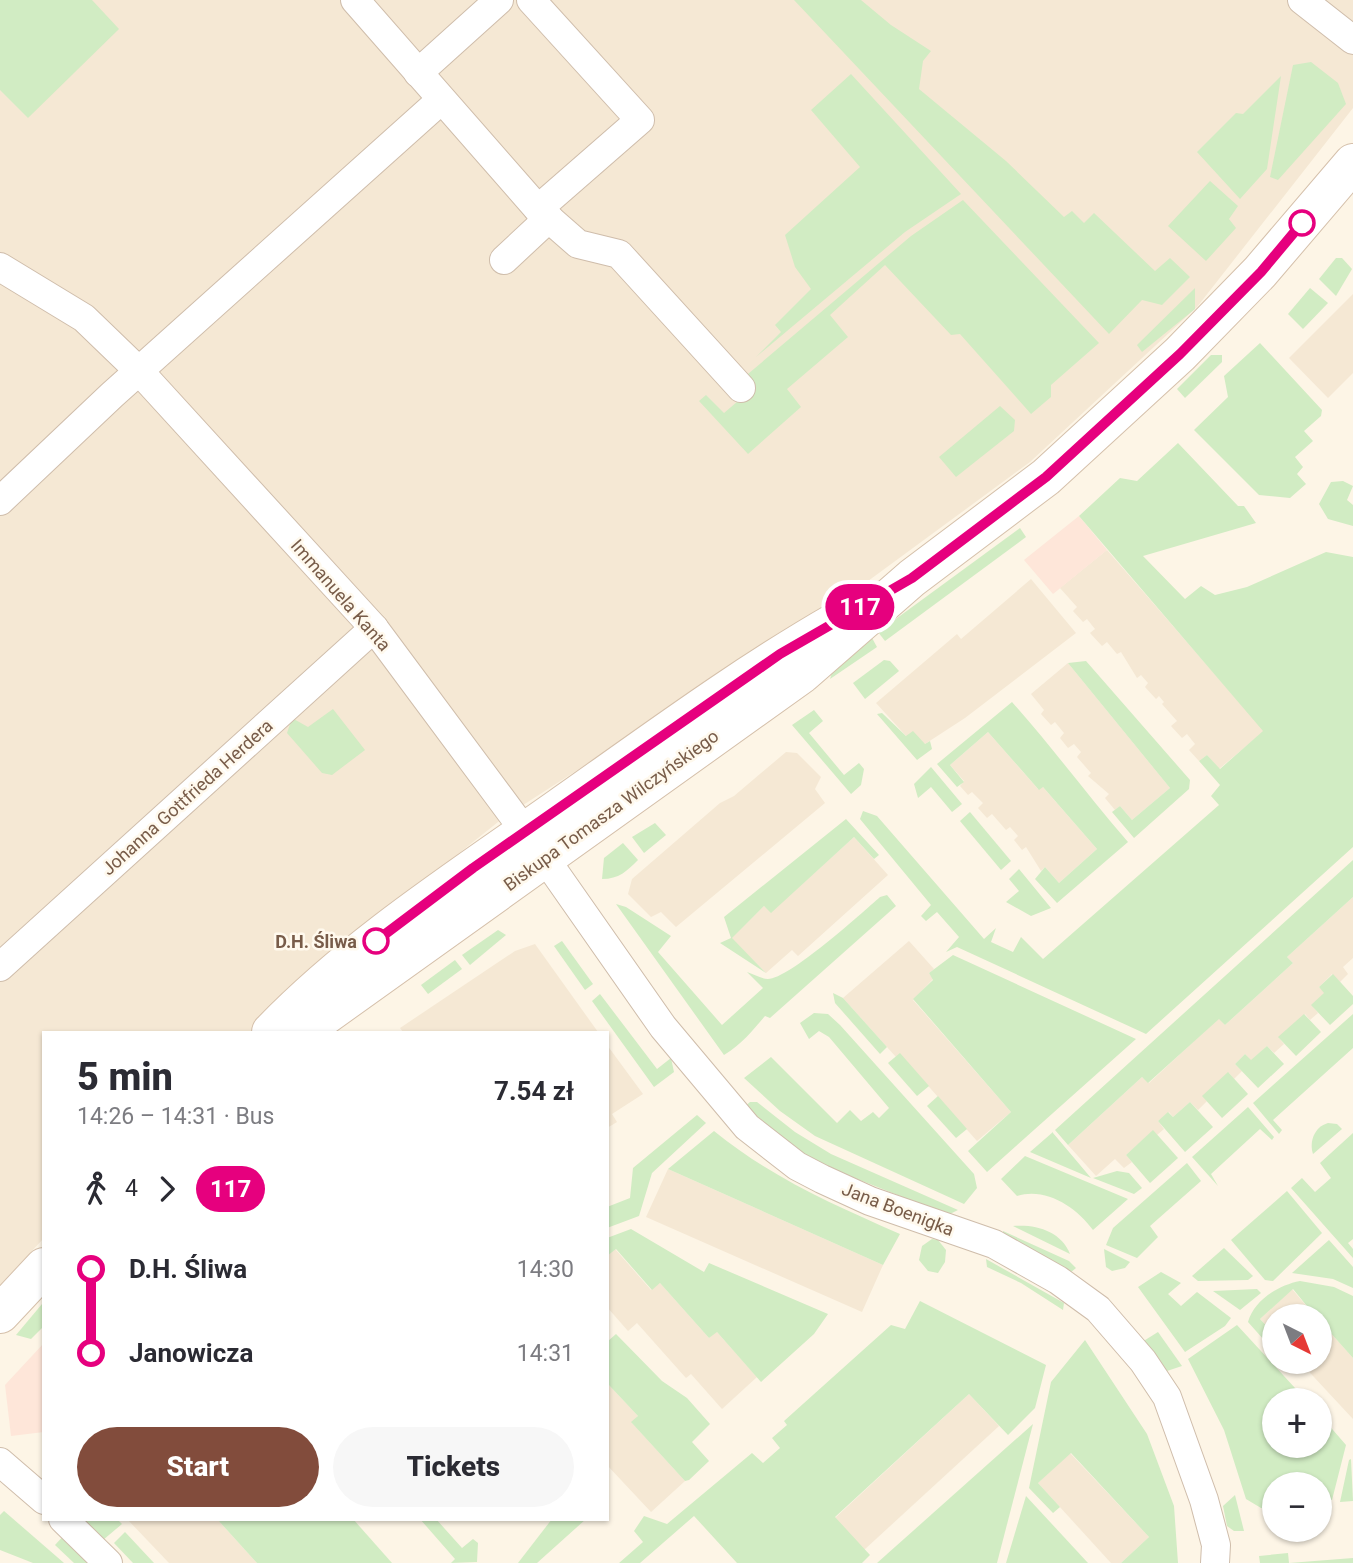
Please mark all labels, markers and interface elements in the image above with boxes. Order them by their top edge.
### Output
unlabelled marker [1289,210,1315,236]
street label: Immanuela Kanta [287,535,395,655]
line badge: 117 [820,584,900,630]
text: 117 [839,593,881,621]
street label: Johanna Gottfrieda Herdera [97,715,277,879]
street label: Biskupa Tomasza Wilczyńskiego [500,725,722,895]
marker: D.H. Śliwa [363,928,389,954]
place label: D.H. Śliwa [275,931,357,952]
text: 5 min [77,1055,173,1099]
text: 7.54 zł [494,1076,574,1106]
text: 14:26 – 14:31 · Bus [77,1103,274,1130]
icon: walk [77,1170,115,1208]
icon: forward [148,1170,186,1208]
text: 4 [125,1175,138,1202]
text: 117 [210,1175,251,1203]
street label: Jana Boenigka [839,1178,957,1240]
text: D.H. Śliwa [129,1254,247,1284]
text: 14:30 [517,1256,574,1283]
north arrow [1262,1304,1332,1374]
map controls [1262,1304,1332,1542]
text: Janowicza [129,1338,253,1368]
text: 14:31 [517,1340,574,1367]
button: + [1262,1388,1332,1458]
button: Start [77,1427,319,1507]
button: Tickets [333,1427,574,1507]
button: − [1262,1472,1332,1542]

